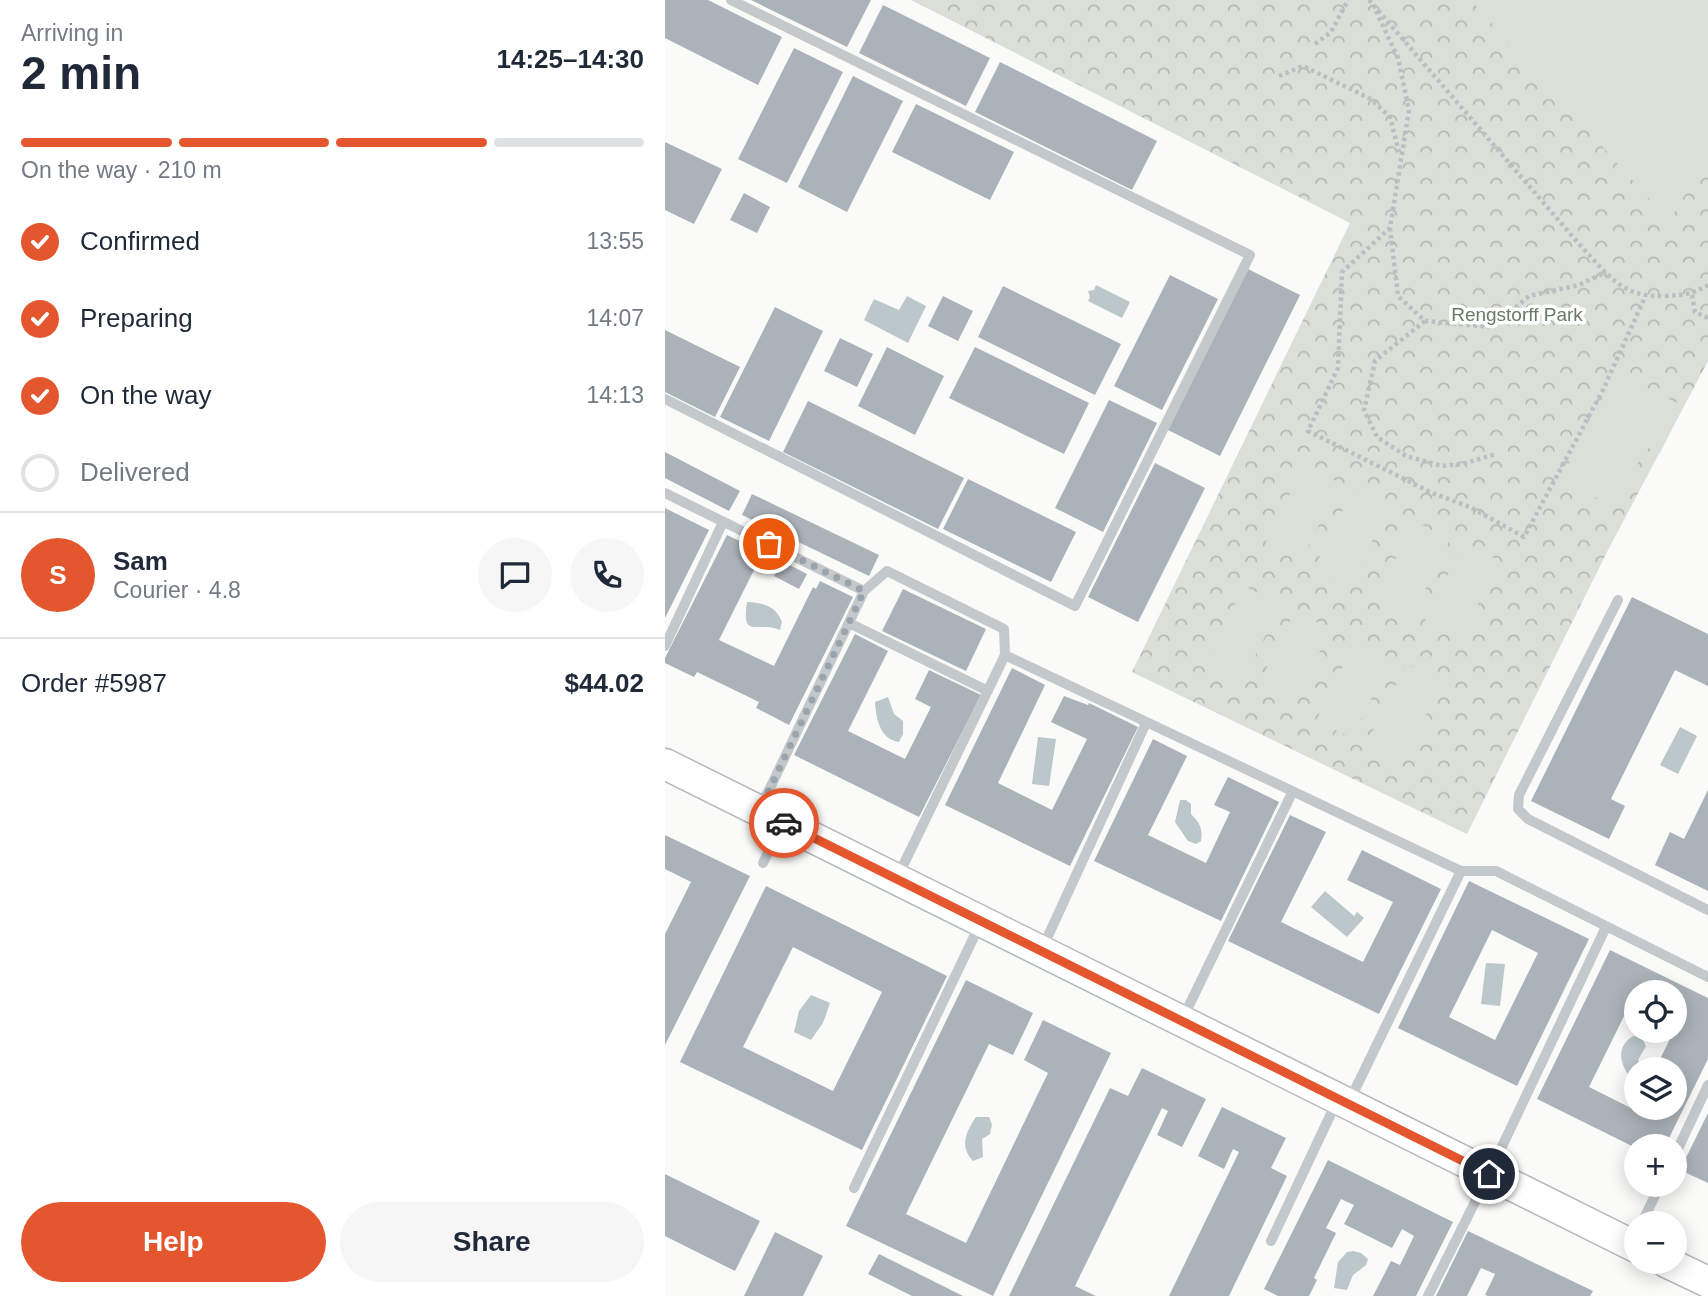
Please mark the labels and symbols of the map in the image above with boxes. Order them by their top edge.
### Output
park label: Rengstorff Park [1451,304,1583,325]
pin [739,514,799,574]
courier [749,788,819,858]
pin [1459,1144,1519,1204]

